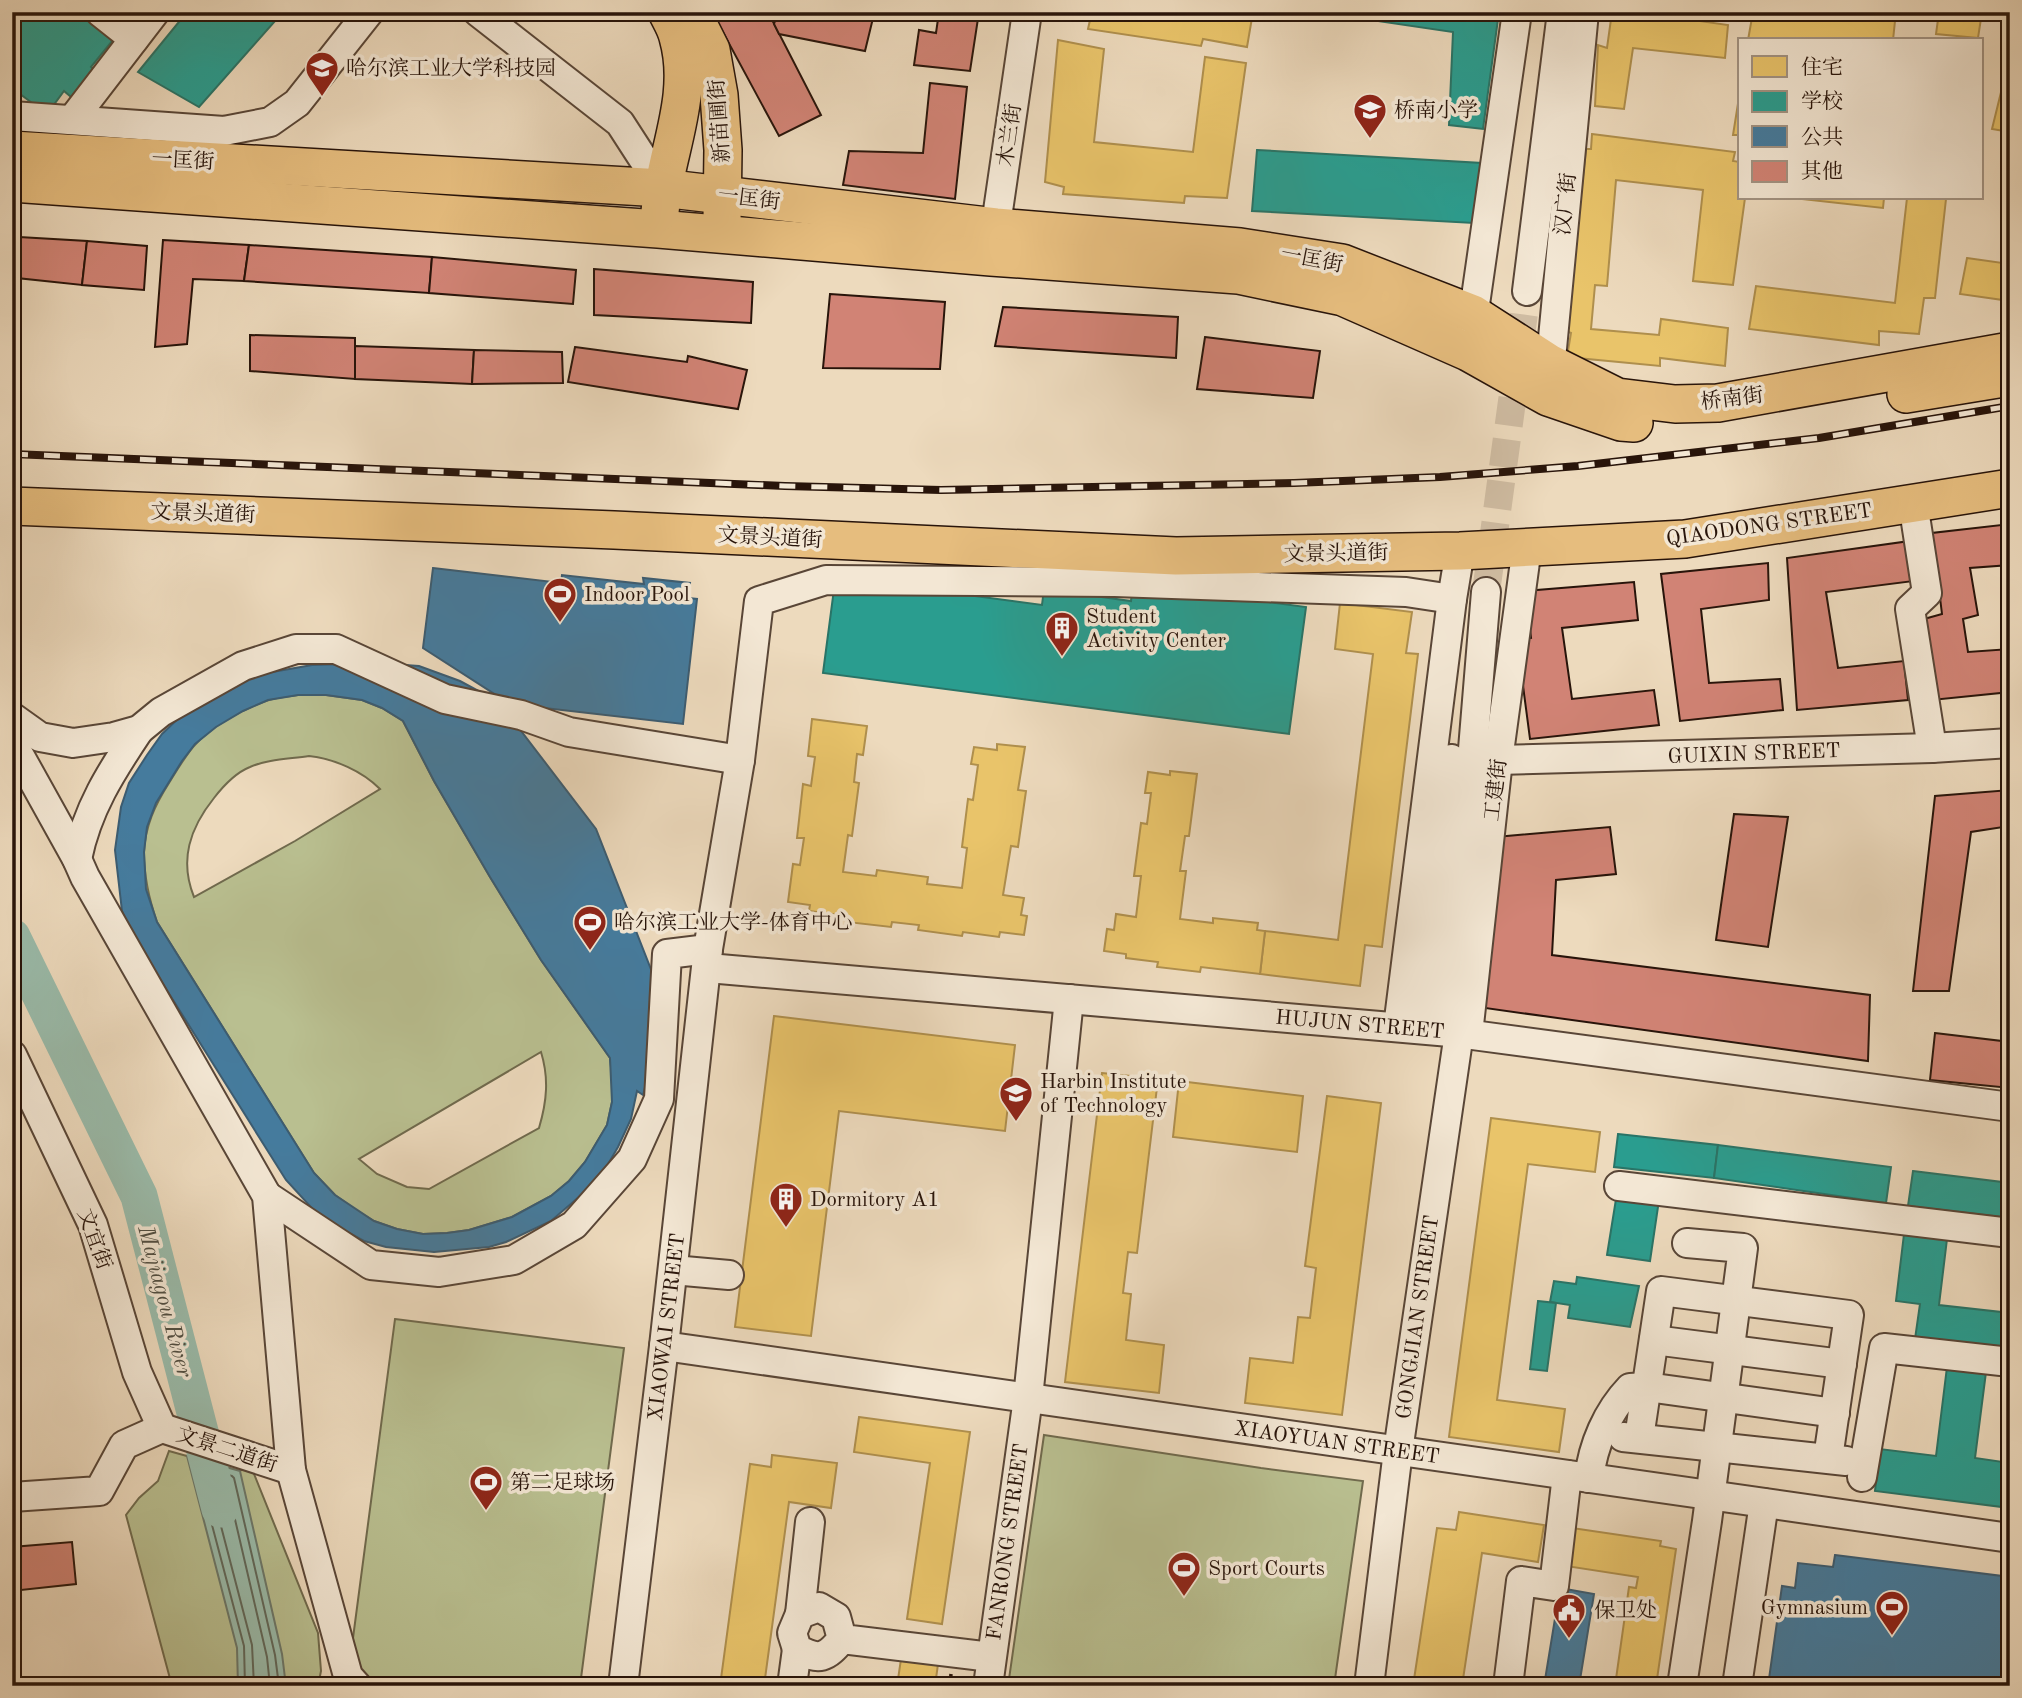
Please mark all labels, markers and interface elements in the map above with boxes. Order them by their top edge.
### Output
legend [1738,38,1983,200]
school or university icon: 哈尔滨工业大学科技园 [303,49,341,98]
text: 住宅 [1801,56,1843,79]
place label: 哈尔滨工业大学科技园 [346,57,556,80]
street label: 新苗圃街 [705,78,734,164]
text: 学校 [1801,90,1843,113]
school or university icon: 桥南小学 [1351,91,1389,140]
place label: 桥南小学 [1394,99,1478,122]
street label: 木兰街 [994,102,1025,168]
text: 公共 [1801,126,1843,149]
street label: 一匡街 [151,147,215,174]
text: 其他 [1801,160,1843,183]
street label: 汉广街 [1551,172,1580,237]
street label: 一匡街 [716,183,782,214]
street label: 一匡街 [1279,242,1345,277]
street label: 桥南街 [1699,383,1765,414]
street label: 文景头道街 [150,500,256,527]
street label: QIAODONG STREET [1665,501,1874,550]
street label: 文景头道街 [717,523,823,552]
street label: 文景头道街 [1283,541,1389,566]
sports icon: Indoor Pool [541,575,579,624]
place label: Indoor Pool [584,585,690,606]
place label: Student Activity Center [1086,607,1226,652]
building icon: Student Activity Center [1043,609,1081,658]
street label: GUIXIN STREET [1667,741,1841,768]
street label: 工建街 [1480,757,1511,823]
sports icon: 哈尔滨工业大学-体育中心 [571,903,609,952]
place label: 哈尔滨工业大学-体育中心 [614,911,853,934]
street label: HUJUN STREET [1274,1008,1445,1043]
place label: Harbin Institute of Technology [1040,1072,1187,1117]
school or university icon: Harbin Institute of Technology [997,1074,1035,1123]
building icon: Dormitory A1 [767,1180,805,1229]
place label: Dormitory A1 [810,1190,939,1211]
street label: 文宜街 [73,1206,116,1273]
street label: GONGJIAN STREET [1394,1214,1443,1421]
water label: Majiagou River [132,1222,196,1381]
street label: XIAOWAI STREET [646,1232,689,1422]
street label: XIAOYUAN STREET [1233,1419,1441,1468]
street label: 文景二道街 [173,1422,280,1477]
street label: FANRONG STREET [984,1442,1033,1642]
sports icon: 第二足球场 [467,1463,505,1512]
place label: 第二足球场 [510,1471,615,1494]
sports icon: Sport Courts [1165,1549,1203,1598]
place label: Sport Courts [1208,1559,1325,1580]
sports icon: Gymnasium [1873,1588,1911,1637]
public building icon: 保卫处 [1550,1591,1588,1640]
place label: Gymnasium [1761,1598,1868,1619]
place label: 保卫处 [1594,1599,1657,1622]

